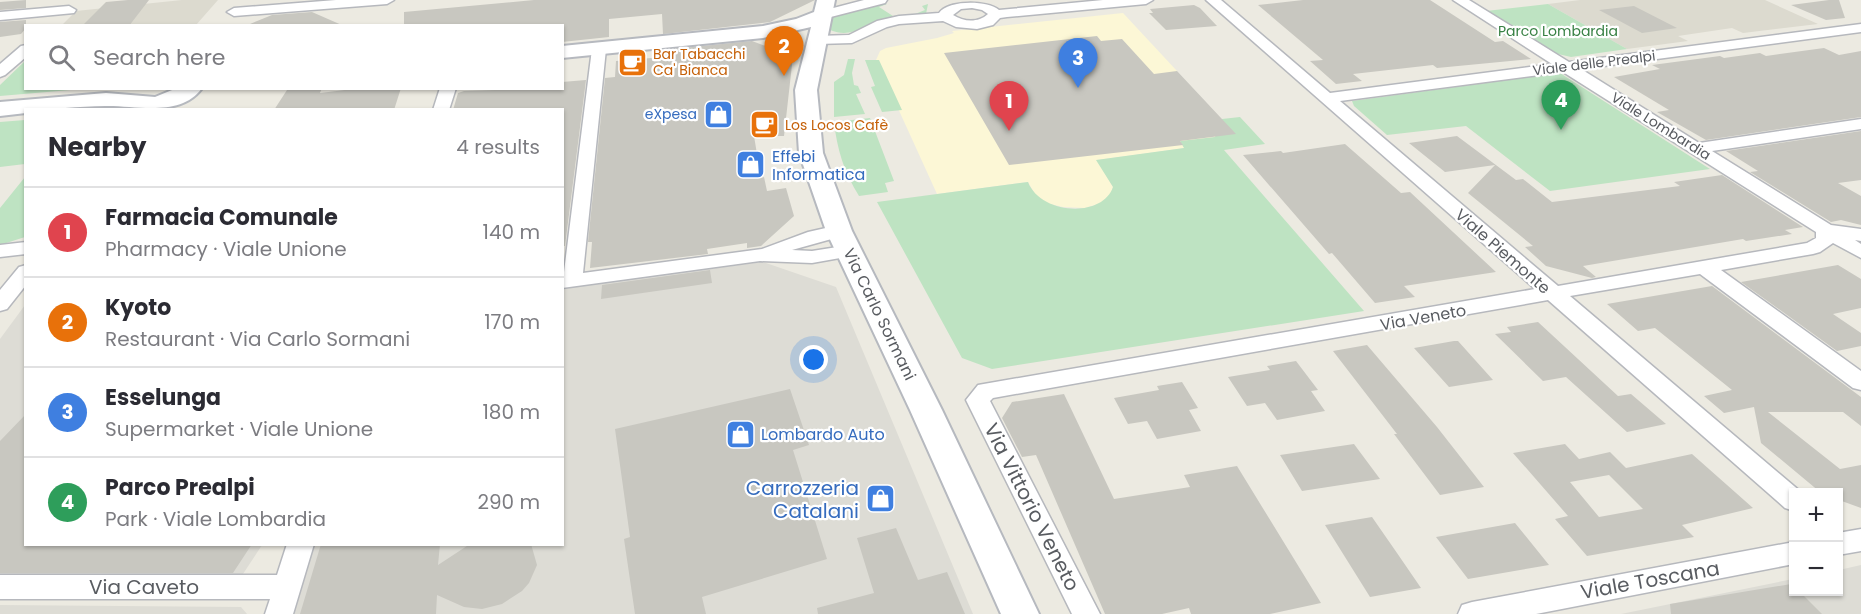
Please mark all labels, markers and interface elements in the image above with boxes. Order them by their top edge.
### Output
park label: Parco Lombardia [1498,21,1618,41]
search box [24,24,564,90]
pin: 2 [764,26,804,76]
pin: 3 [1058,38,1098,88]
icon: search [45,41,78,74]
text: Search here [93,42,226,73]
place label: Bar Tabacchi Ca' Bianca [653,44,745,80]
cafe icon: Bar Tabacchi Ca' Bianca [616,46,648,78]
street label: Viale delle Prealpi [1531,46,1657,80]
pin: 4 [1542,80,1580,130]
pin: 1 [990,82,1028,131]
street label: Viale Lombardia [1607,87,1715,165]
shop icon: eXpesa [702,98,734,130]
place label: eXpesa [645,104,697,124]
cafe icon: Los Locos Cafè [748,109,780,141]
place label: Los Locos Cafè [785,115,888,135]
text: Nearby [48,129,146,165]
text: 4 results [456,133,540,161]
place label: Effebi Informatica [772,145,865,186]
shop icon: Effebi Informatica [735,149,767,181]
text: Farmacia Comunale [105,202,338,233]
street label: Viale Piemonte [1450,203,1555,299]
text: 1 [64,218,71,246]
text: 140 m [483,218,540,246]
text: Pharmacy · Viale Unione [105,235,347,263]
street label: Via Carlo Sormani [838,244,922,384]
text: Kyoto [105,292,171,323]
street label: Via Veneto [1378,299,1468,336]
text: 2 [62,308,73,336]
text: 170 m [484,308,540,336]
text: Restaurant · Via Carlo Sormani [105,325,410,353]
your location [799,345,828,374]
text: Esselunga [105,382,221,413]
text: 3 [61,398,74,426]
text: 180 m [482,398,540,426]
text: Supermarket · Viale Unione [105,415,373,443]
shop icon: Lombardo Auto [724,418,756,450]
street label: Via Vittorio Veneto [978,418,1086,596]
place label: Lombardo Auto [761,423,885,446]
text: Parco Prealpi [105,472,255,503]
place label: Carrozzeria Catalani [746,474,859,525]
shop icon: Carrozzeria Catalani [864,483,896,515]
text: 4 [61,488,74,516]
text: 290 m [477,488,540,516]
map controls [1789,488,1843,596]
button: + [1789,488,1843,542]
text: Park · Viale Lombardia [105,505,326,533]
button: − [1789,542,1843,596]
street label: Viale Toscana [1578,554,1722,606]
street label: Via Caveto [89,573,199,601]

